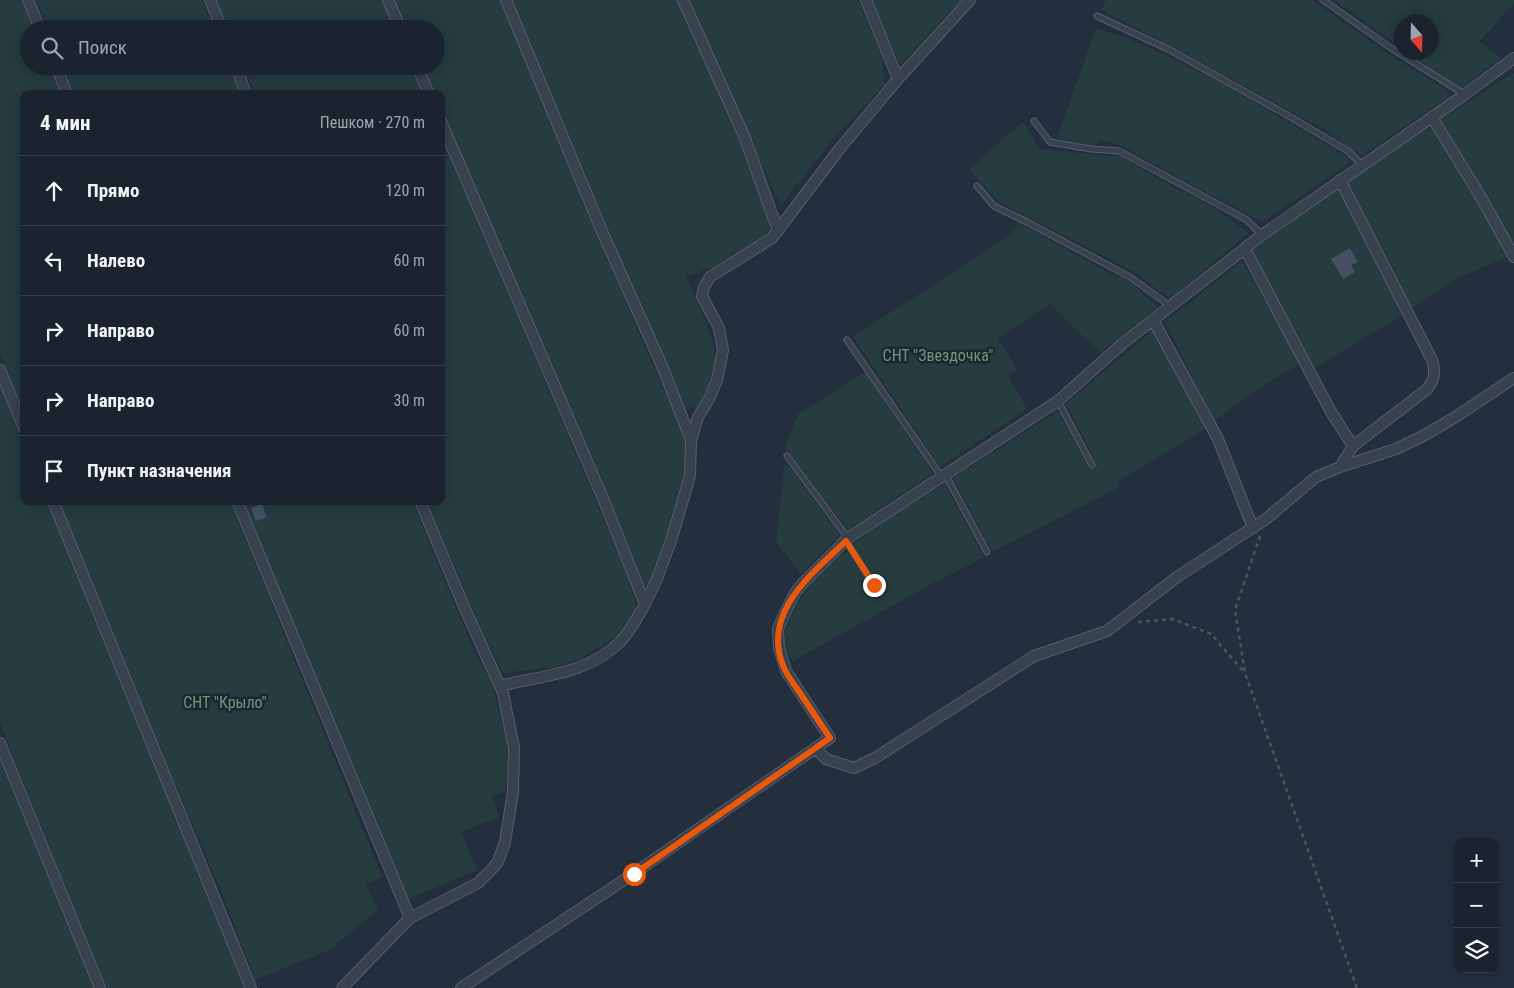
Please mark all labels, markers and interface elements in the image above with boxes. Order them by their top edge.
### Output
north arrow [1394,15,1439,60]
search box [20,20,445,75]
icon: search [38,34,66,62]
text: Поиск [78,36,127,59]
text: 4 мин [40,111,90,135]
text: Пешком · 270 m [320,113,425,132]
icon: ahead [40,177,68,205]
text: Прямо [87,179,140,202]
text: 120 m [386,181,425,200]
icon: left [40,247,68,275]
text: Налево [87,249,145,272]
text: 60 m [393,251,425,270]
icon: right [40,317,68,345]
text: Направо [87,319,154,342]
text: 60 m [393,321,425,340]
park label: СНТ "Звездочка" [883,346,993,365]
icon: right [40,387,68,415]
text: Направо [87,389,154,412]
text: 30 m [393,391,425,410]
icon: arrive [40,457,68,485]
text: Пункт назначения [87,459,231,482]
route end [863,574,886,597]
park label: СНТ "Крыло" [183,693,267,712]
map controls [1454,838,1499,973]
button: + [1454,838,1499,883]
route start [623,863,646,886]
button: − [1454,883,1499,928]
button: layers [1454,928,1499,973]

